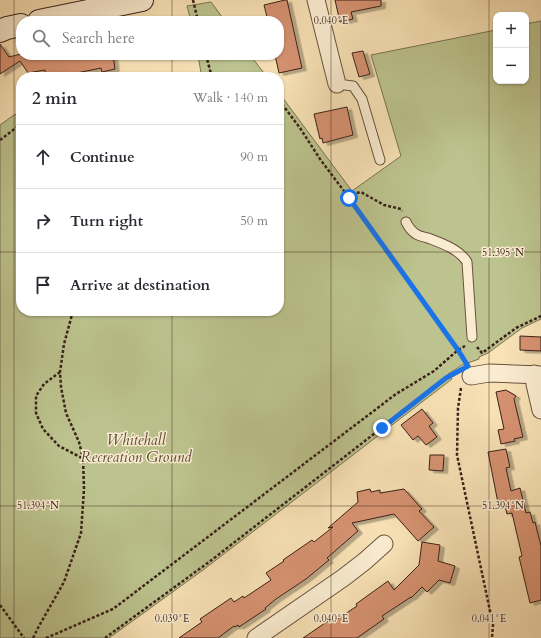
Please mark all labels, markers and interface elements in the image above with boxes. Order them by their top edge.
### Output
map controls [493,12,529,84]
button: + [493,12,529,48]
text: 0.040°E [314,14,348,28]
search box [16,16,284,60]
icon: search [30,27,52,49]
text: Search here [62,28,135,48]
button: − [493,48,529,84]
text: 2 min [32,87,77,110]
text: Walk · 140 m [193,89,268,107]
icon: ahead [32,146,54,168]
text: Continue [70,147,135,167]
text: 90 m [240,148,268,166]
route start [340,189,358,207]
icon: right [32,210,54,232]
text: Turn right [70,211,143,231]
text: 50 m [240,212,268,230]
text: 51.395°N [482,246,524,260]
icon: arrive [32,274,54,296]
text: Arrive at destination [70,275,210,295]
route end [373,419,391,437]
park label: Whitehall Recreation Ground [80,430,192,467]
text: 51.394°N [17,499,59,513]
text: 51.394°N [482,499,524,513]
text: 0.039°E [155,612,189,626]
text: 0.040°E [314,612,348,626]
text: 0.041°E [472,612,506,626]

